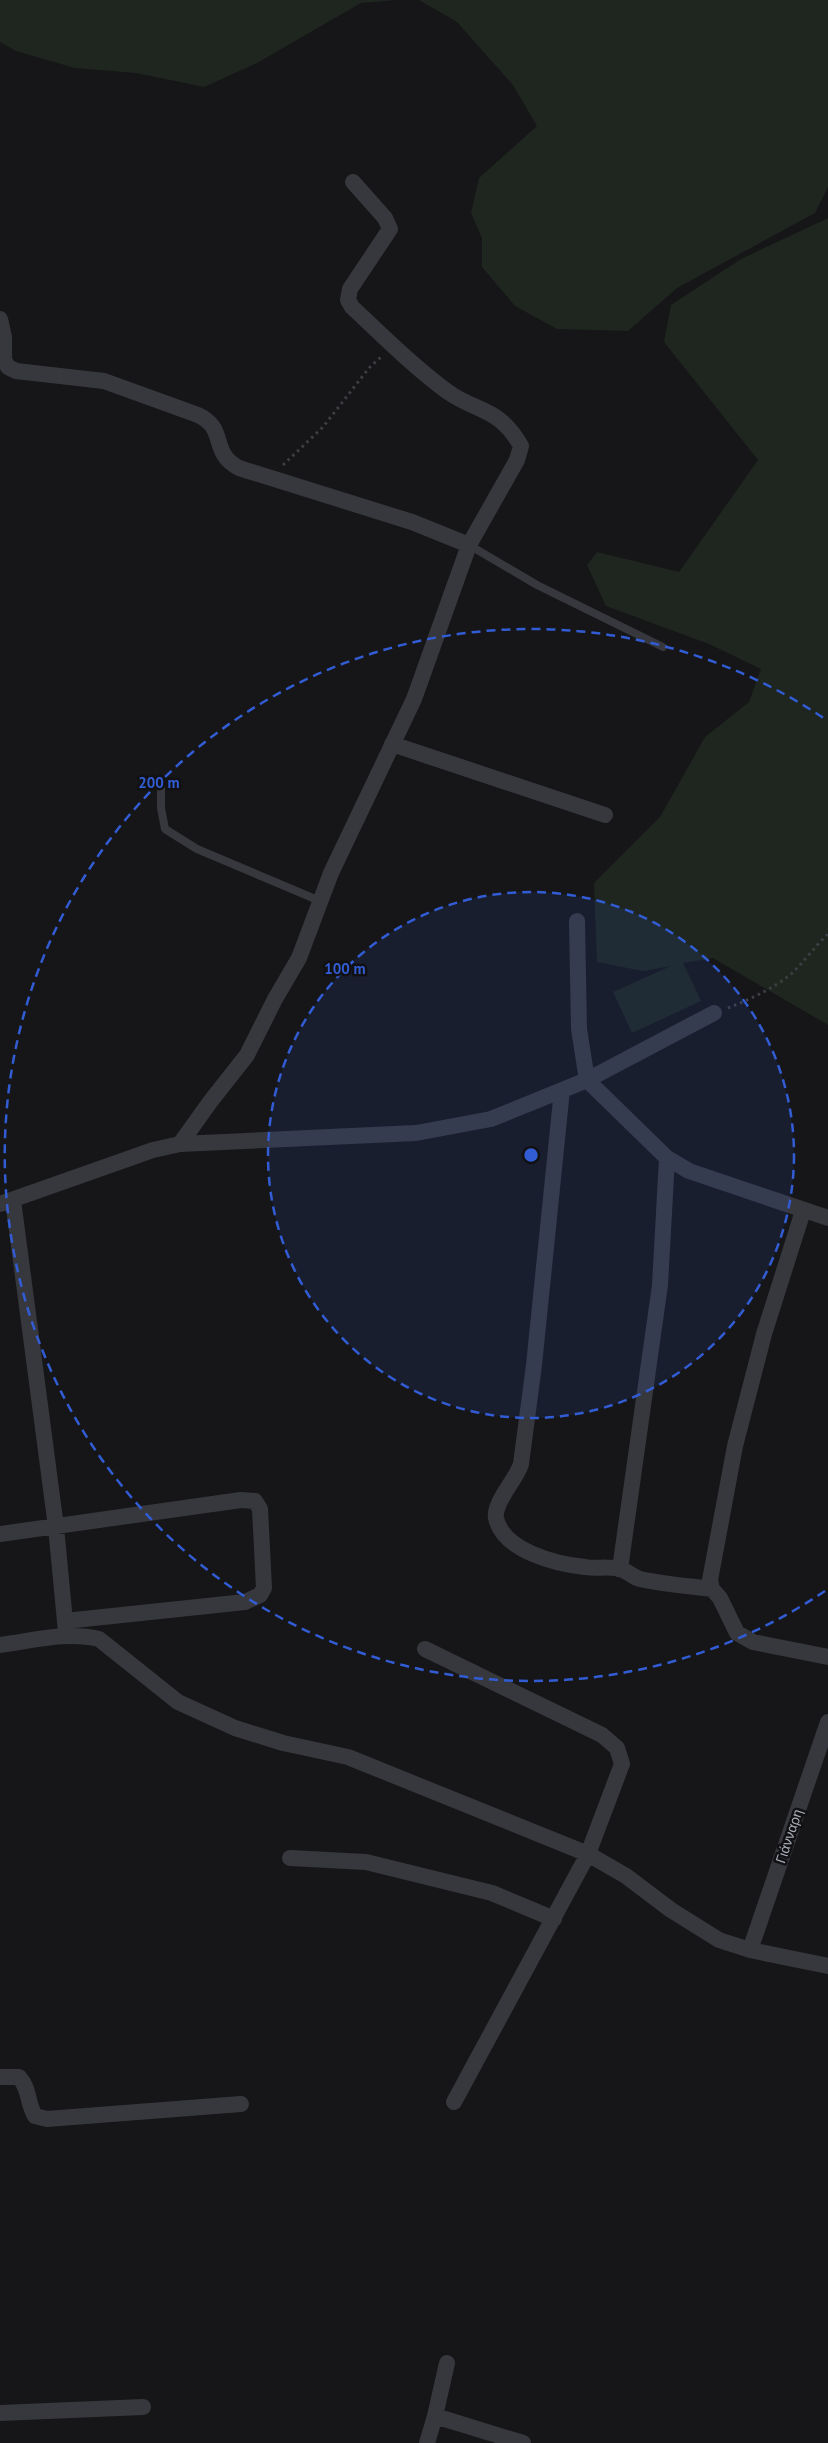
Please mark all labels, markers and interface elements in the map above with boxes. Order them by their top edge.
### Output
text: 200 m [138,773,180,792]
text: 100 m [324,959,366,978]
centre of rings [522,1146,540,1164]
street label: Γιάνναρη [771,1807,807,1865]

